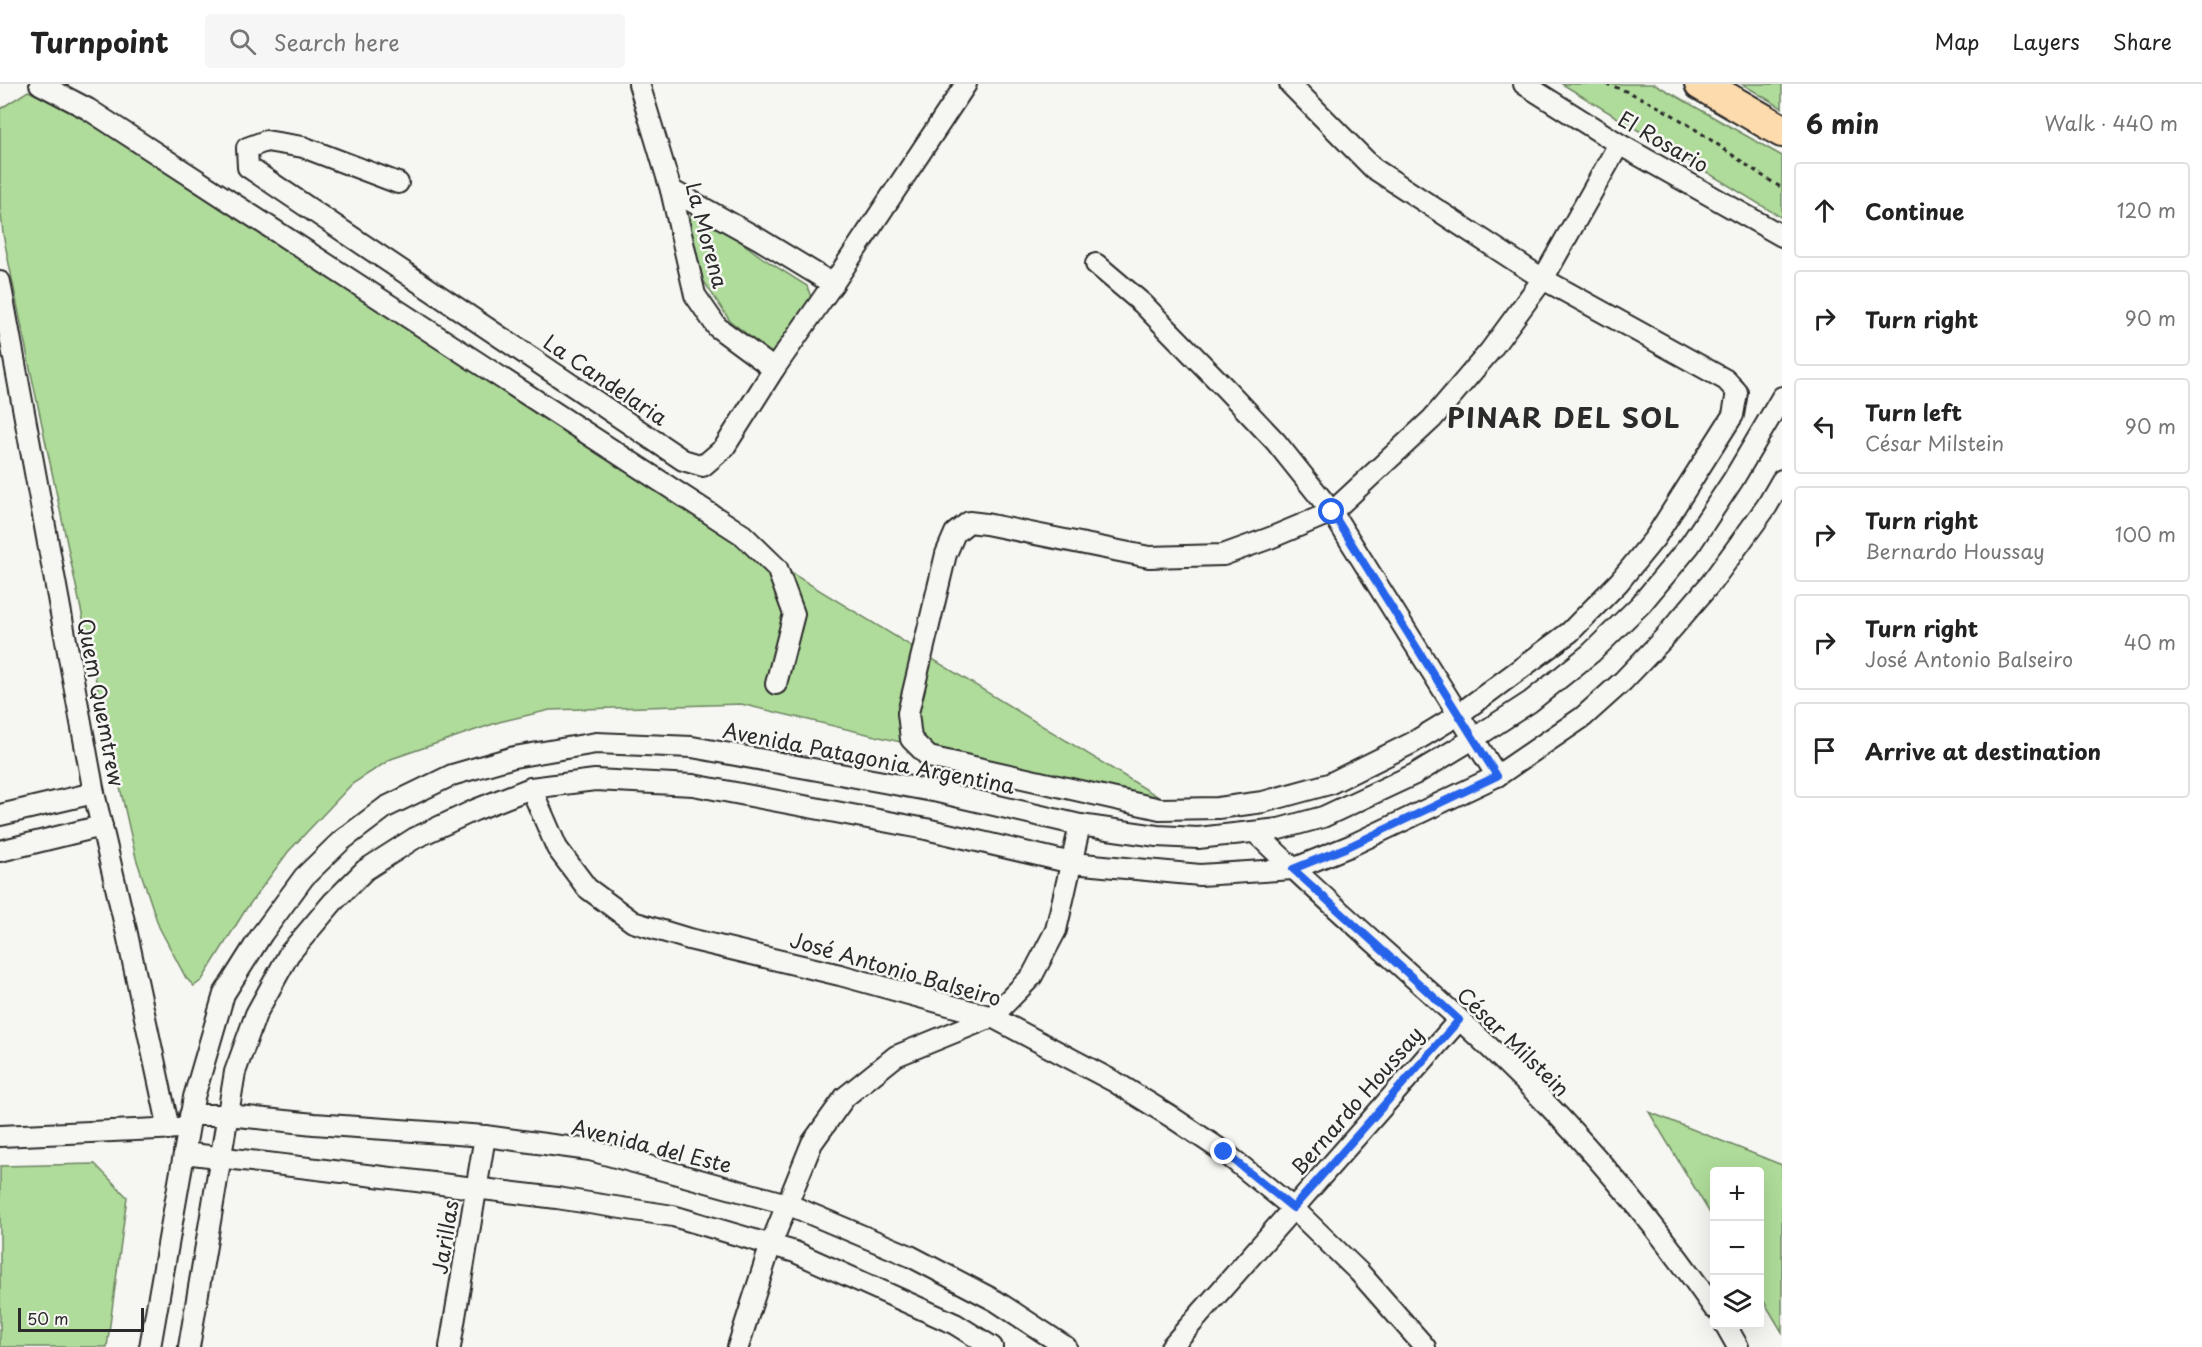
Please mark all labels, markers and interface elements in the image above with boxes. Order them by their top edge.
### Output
search box [205,14,625,68]
text: Turnpoint [30,20,169,63]
icon: search [226,25,259,58]
text: Search here [274,25,400,58]
text: Map [1935,25,1979,57]
text: Layers [2012,25,2080,57]
text: Share [2113,25,2172,57]
street label: El Rosario [1613,102,1715,180]
text: 6 min [1806,104,1879,143]
text: Walk · 440 m [2045,108,2178,138]
street label: La Morena [679,178,737,292]
icon: ahead [1808,194,1841,227]
text: Continue [1865,194,1964,227]
text: 120 m [2117,195,2176,225]
icon: right [1808,302,1841,335]
text: Turn right [1865,302,1978,335]
text: 90 m [2125,303,2176,333]
street label: La Candelaria [538,326,675,433]
text: Turn left [1865,395,1962,428]
district label: PINAR DEL SOL [1447,396,1681,437]
icon: left [1808,410,1841,443]
text: 90 m [2125,411,2176,441]
text: César Milstein [1865,428,2004,458]
route start [1318,498,1344,524]
text: Turn right [1865,503,1978,536]
icon: right [1808,518,1841,551]
text: 100 m [2115,519,2176,549]
text: Bernardo Houssay [1865,536,2045,566]
text: Turn right [1865,611,1978,644]
street label: Quem Quemtrew [70,615,134,789]
icon: right [1808,626,1841,659]
text: 40 m [2124,627,2176,657]
text: José Antonio Balseiro [1865,644,2073,674]
street label: Avenida Patagonia Argentina [720,713,1018,801]
icon: arrive [1808,734,1841,767]
text: Arrive at destination [1865,734,2101,767]
street label: José Antonio Balseiro [787,923,1005,1013]
street label: César Milstein [1450,979,1578,1103]
street label: Bernardo Houssay [1282,1018,1430,1182]
street label: Avenida del Este [569,1110,735,1180]
route end [1210,1138,1236,1164]
map controls [1710,1167,1764,1329]
button: + [1710,1167,1764,1221]
street label: Jarillas [422,1198,466,1276]
button: − [1710,1221,1764,1275]
button: layers [1710,1275,1764,1329]
scale bar [18,1305,144,1332]
text: 50 m [27,1306,68,1330]

